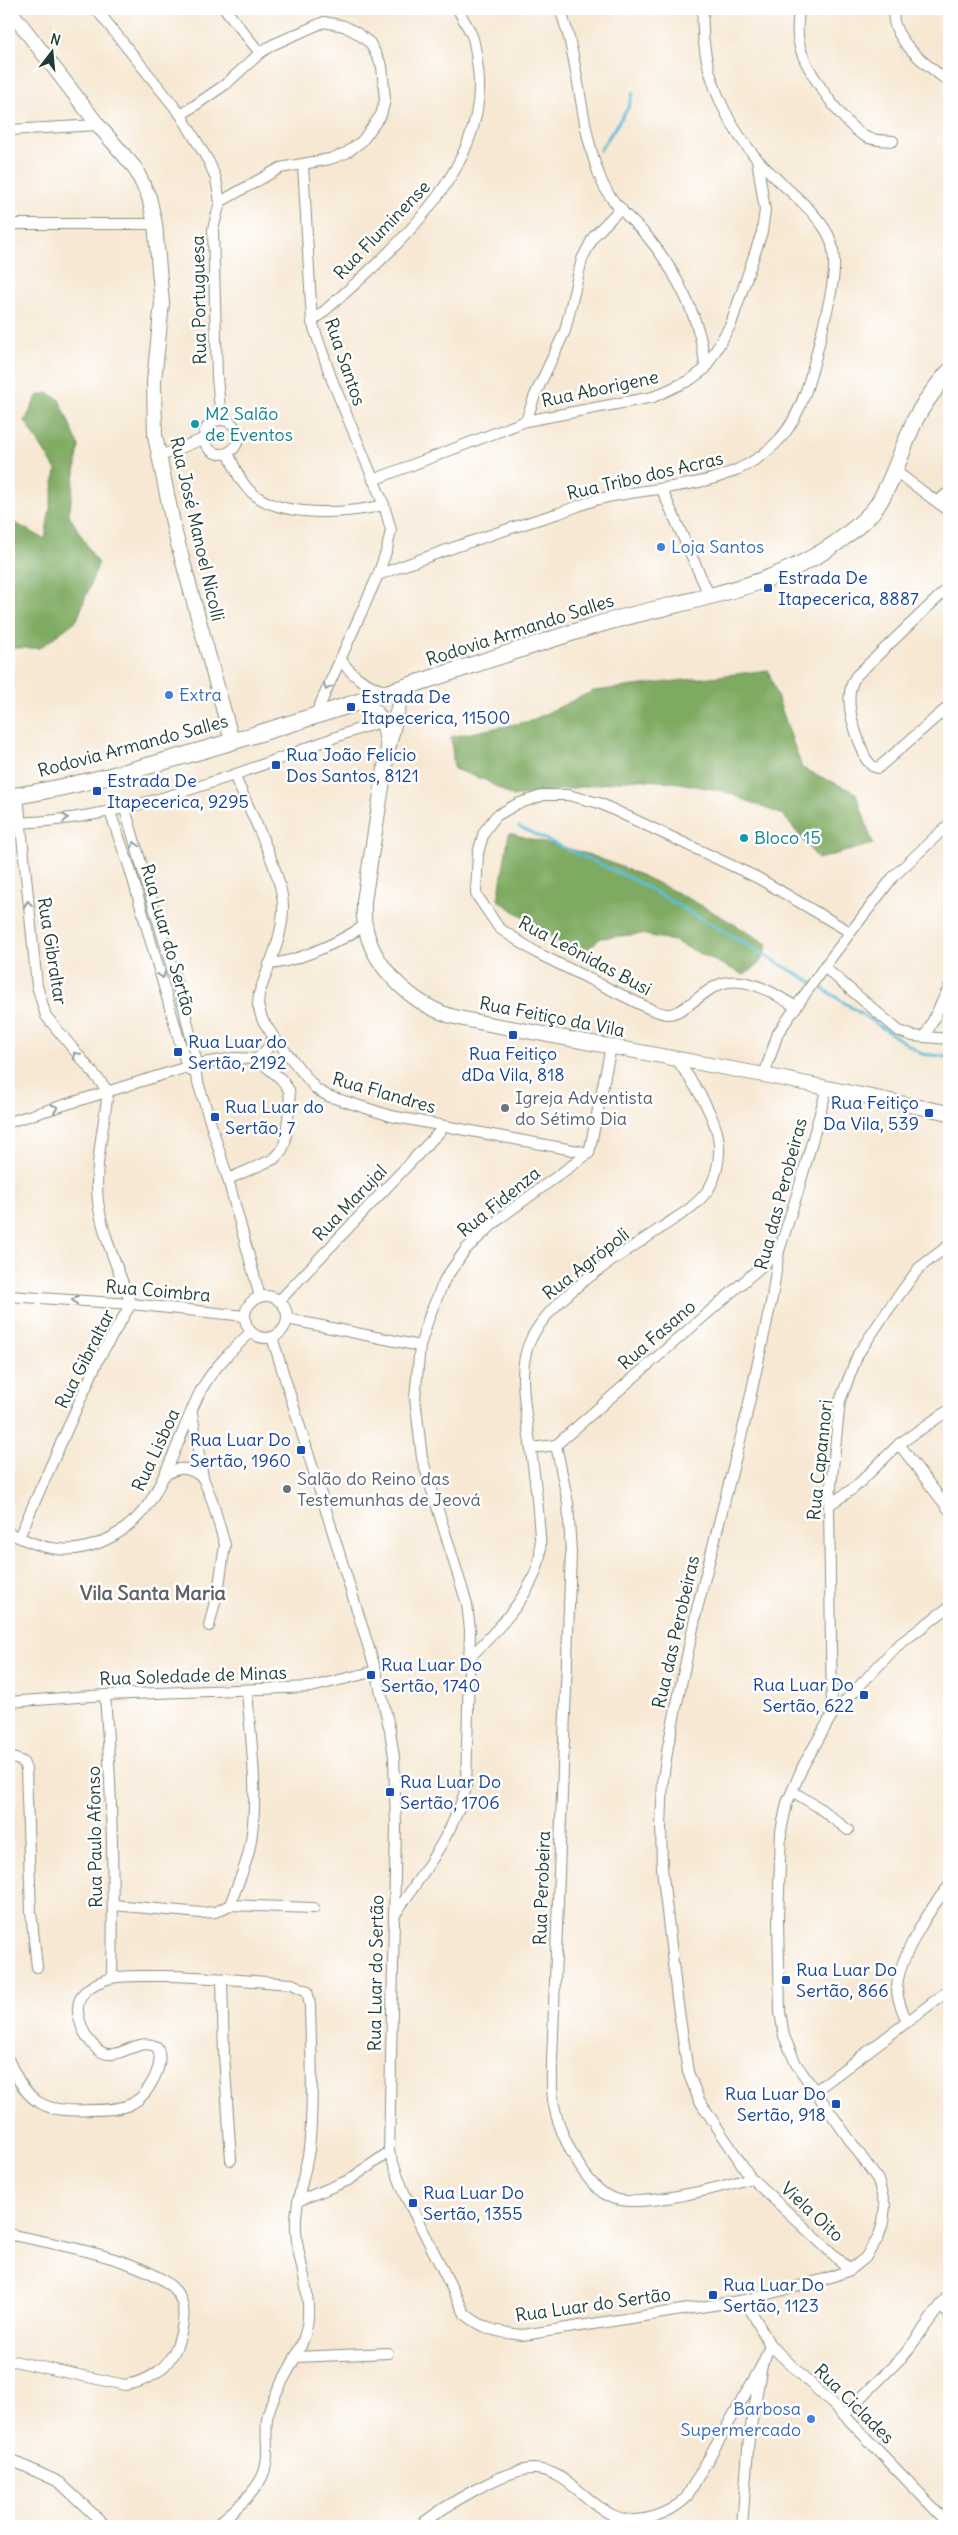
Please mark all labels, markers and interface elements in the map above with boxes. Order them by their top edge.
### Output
north arrow [28,28,78,78]
text: N [48,30,63,49]
street label: Rua Fluminense [328,175,435,284]
street label: Rua Portuguesa [186,235,211,365]
street label: Rua Santos [320,315,371,409]
street label: Rua Aborigene [539,365,661,412]
place label: M2 Salão de Eventos [205,402,293,446]
marker: M2 Salão de Eventos [189,418,201,430]
street label: Rua José Manoel Nicolli [165,434,230,623]
street label: Rua Tribo dos Acras [564,446,725,505]
place label: Loja Santos [671,535,764,558]
marker: Loja Santos [655,541,667,553]
place label: Estrada De Itapecerica, 8887 [778,566,919,610]
marker: Estrada De Itapecerica, 8887 [762,582,774,594]
street label: Rodovia Armando Salles [423,588,617,671]
one-way arrow [323,682,334,691]
place label: Extra [179,683,222,706]
place label: Estrada De Itapecerica, 11500 [361,685,510,729]
marker: Extra [163,689,175,701]
marker: Estrada De Itapecerica, 11500 [345,701,357,713]
street label: Rodovia Armando Salles [35,709,231,782]
place label: Rua João Felício Dos Santos, 8121 [286,743,419,787]
marker: Rua João Felício Dos Santos, 8121 [270,759,282,771]
place label: Estrada De Itapecerica, 9295 [107,769,249,813]
marker: Estrada De Itapecerica, 9295 [91,785,103,797]
one-way arrow [62,813,70,824]
place label: Bloco 15 [754,826,821,849]
marker: Bloco 15 [738,832,750,844]
one-way arrow [131,842,141,850]
street label: Rua Luar do Sertão [136,861,201,1018]
street label: Rua Gibraltar [33,896,72,1007]
one-way arrow [23,900,34,908]
street label: Rua Leônidas Busi [515,911,656,1000]
one-way arrow [156,971,166,979]
street label: Rua Feitiço da Vila [477,991,627,1042]
marker: Rua Feitiço dDa Vila, 818 [507,1029,519,1041]
place label: Rua Luar do Sertão, 2192 [188,1030,287,1074]
place label: Rua Feitiço dDa Vila, 818 [461,1042,565,1086]
marker: Rua Luar do Sertão, 2192 [172,1046,184,1058]
one-way arrow [73,1051,82,1060]
street label: Rua Flandres [330,1067,439,1118]
place label: Igreja Adventista do Sétimo Dia [515,1086,653,1130]
place label: Rua Feitiço Da Vila, 539 [823,1091,919,1135]
place label: Rua Luar do Sertão, 7 [225,1095,324,1139]
marker: Igreja Adventista do Sétimo Dia [499,1102,511,1114]
one-way arrow [51,1103,59,1113]
marker: Rua Feitiço Da Vila, 539 [923,1107,935,1119]
marker: Rua Luar do Sertão, 7 [209,1111,221,1123]
street label: Rua das Perobeiras [749,1115,812,1272]
street label: Rua Marujal [308,1160,392,1246]
street label: Rua Fidenza [453,1161,545,1242]
street label: Rua Agrópoli [538,1223,634,1305]
street label: Rua Coimbra [105,1274,212,1307]
one-way arrow [70,1295,78,1306]
street label: Rua Fasano [613,1295,700,1374]
street label: Rua Gibraltar [50,1305,120,1412]
street label: Rua Capannori [802,1398,837,1521]
street label: Rua Lisboa [126,1405,185,1495]
place label: Rua Luar Do Sertão, 1960 [190,1428,291,1472]
marker: Rua Luar Do Sertão, 1960 [295,1444,307,1456]
place label: Salão do Reino das Testemunhas de Jeová [297,1467,481,1511]
marker: Salão do Reino das Testemunhas de Jeová [281,1483,293,1495]
street label: Rua das Perobeiras [647,1553,704,1711]
district label: Vila Santa Maria [80,1580,227,1605]
place label: Rua Luar Do Sertão, 1740 [381,1653,482,1697]
street label: Rua Soledade de Minas [99,1661,287,1690]
marker: Rua Luar Do Sertão, 1740 [365,1669,377,1681]
place label: Rua Luar Do Sertão, 622 [753,1673,854,1717]
marker: Rua Luar Do Sertão, 622 [858,1689,870,1701]
street label: Rua Paulo Afonso [82,1766,107,1908]
place label: Rua Luar Do Sertão, 1706 [400,1770,501,1814]
marker: Rua Luar Do Sertão, 1706 [384,1786,396,1798]
street label: Rua Perobeira [528,1830,555,1946]
street label: Rua Luar do Sertão [363,1894,388,2052]
place label: Rua Luar Do Sertão, 866 [796,1958,897,2002]
marker: Rua Luar Do Sertão, 866 [780,1974,792,1986]
place label: Rua Luar Do Sertão, 918 [725,2082,826,2126]
marker: Rua Luar Do Sertão, 918 [830,2098,842,2110]
street label: Viela Oito [776,2177,849,2247]
place label: Rua Luar Do Sertão, 1355 [423,2181,524,2225]
marker: Rua Luar Do Sertão, 1355 [407,2197,419,2209]
place label: Rua Luar Do Sertão, 1123 [723,2273,824,2317]
street label: Rua Luar do Sertão [514,2282,672,2327]
marker: Rua Luar Do Sertão, 1123 [707,2289,719,2301]
street label: Rua Ciclades [809,2359,899,2449]
place label: Barbosa Supermercado [681,2397,801,2441]
marker: Barbosa Supermercado [805,2413,817,2425]

